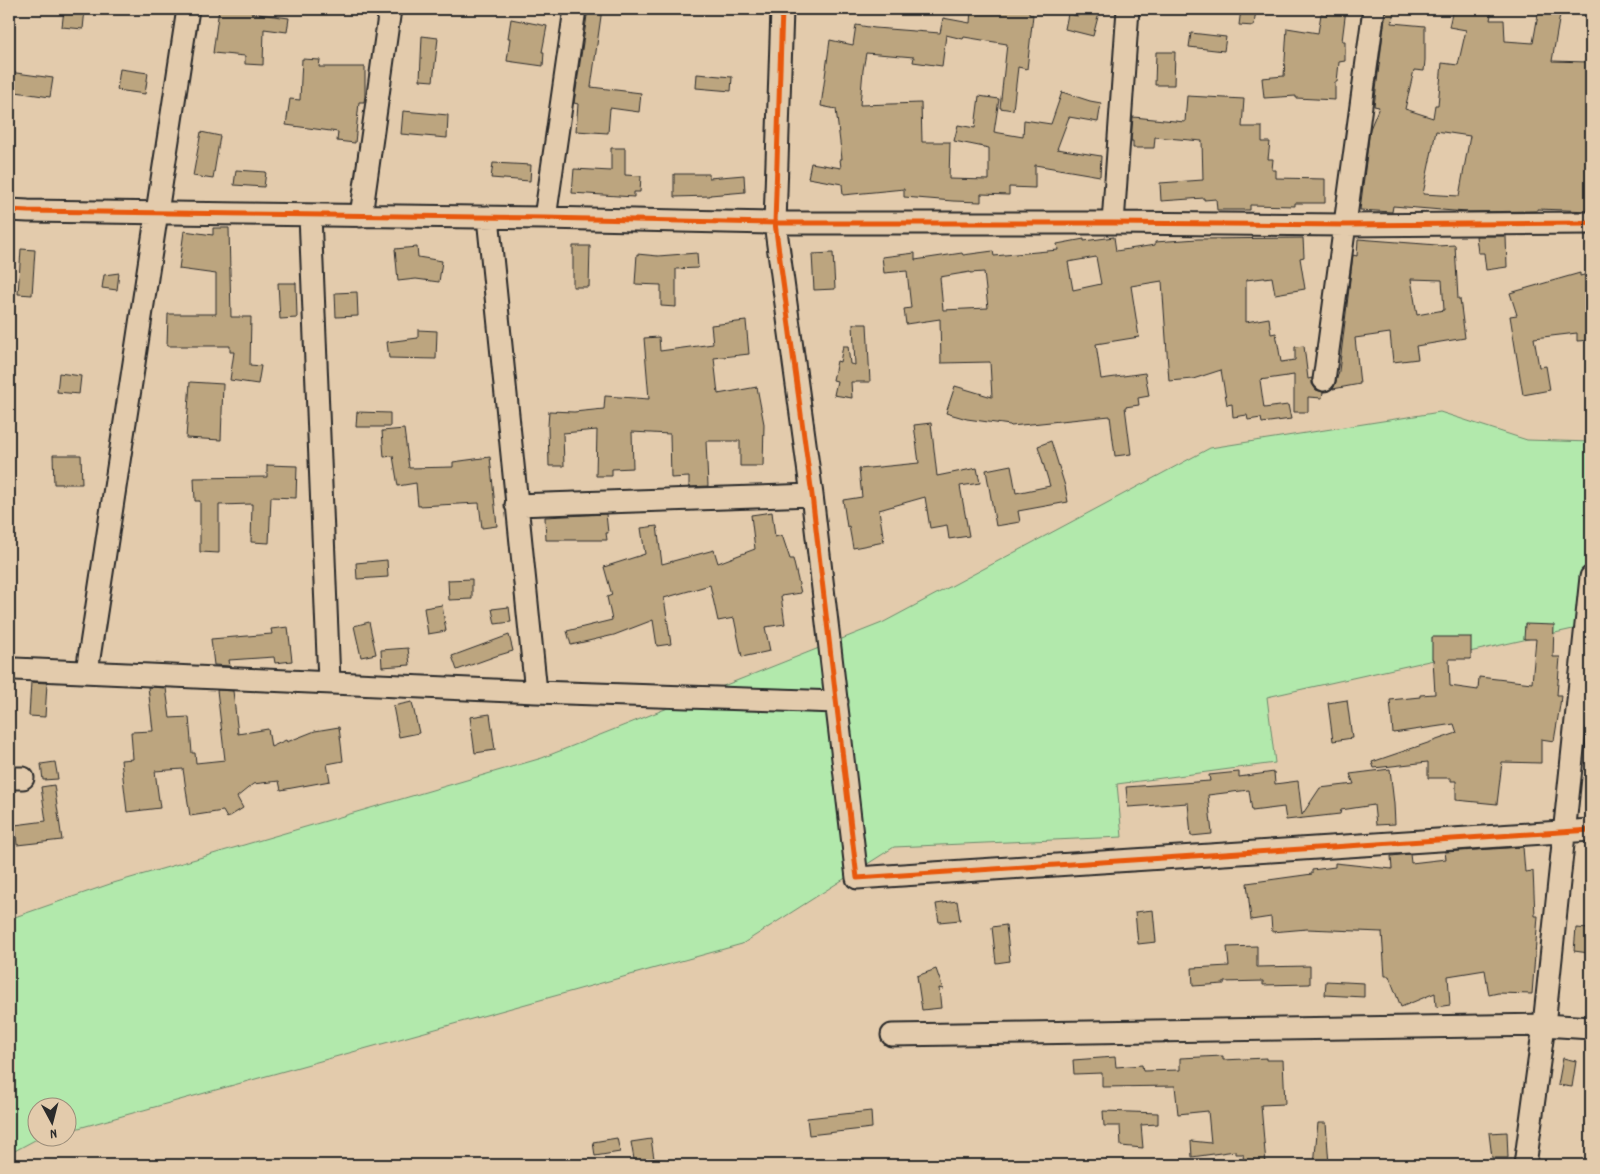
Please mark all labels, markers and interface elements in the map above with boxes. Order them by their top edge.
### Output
north arrow [28,1096,78,1146]
text: N [49,1123,58,1143]

